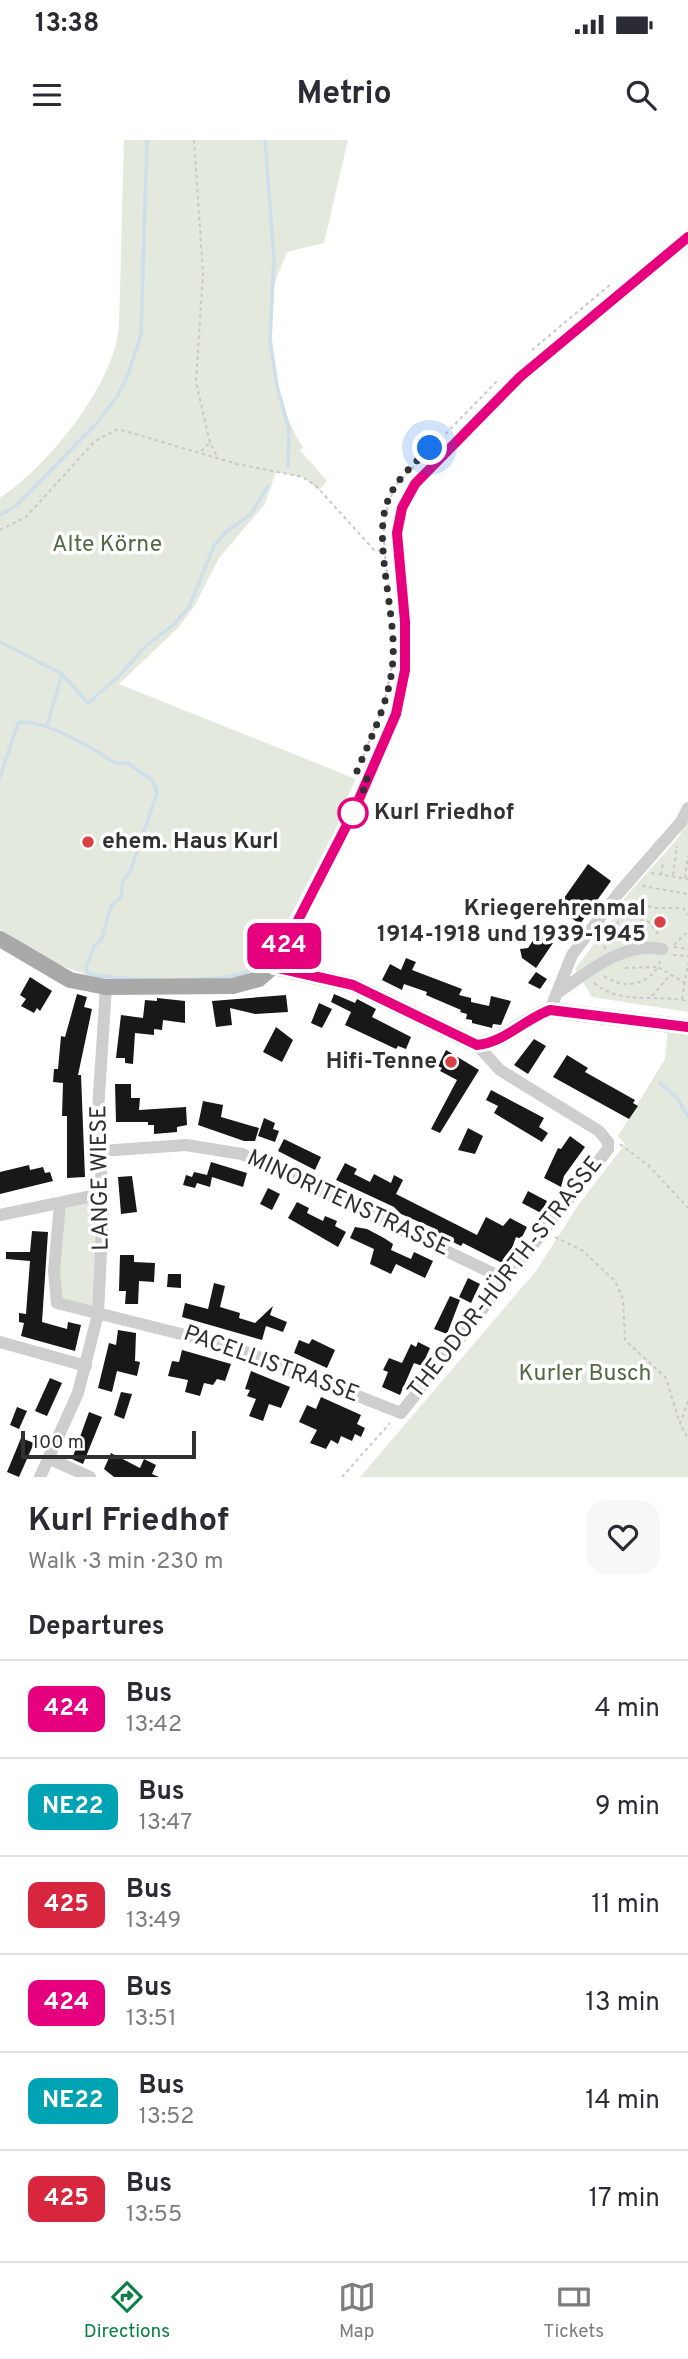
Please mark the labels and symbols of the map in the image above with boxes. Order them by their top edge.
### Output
your location [412,430,447,465]
park label: Alte Körne [52,531,162,560]
marker: Kurl Friedhof [338,798,368,828]
place label: Kurl Friedhof [374,799,514,828]
place label: ehem. Haus Kurl [102,828,279,857]
marker: ehem. Haus Kurl [80,834,96,850]
place label: Kriegerehrenmal 1914-1918 und 1939-1945 [377,895,646,950]
marker: Kriegerehrenmal 1914-1918 und 1939-1945 [652,914,668,930]
line badge: 424 [244,923,324,969]
place label: Hifi-Tenne [326,1048,437,1077]
marker: Hifi-Tenne [443,1054,459,1070]
street label: LANGE WIESE [85,1105,117,1251]
street label: MINORITENSTRASSE [242,1144,454,1264]
street label: THEODOR-HÜRTH-STRASSE [402,1150,610,1405]
street label: PACELLISTRASSE [179,1320,363,1410]
park label: Kurler Busch [518,1360,652,1389]
scale bar [21,1428,196,1460]

